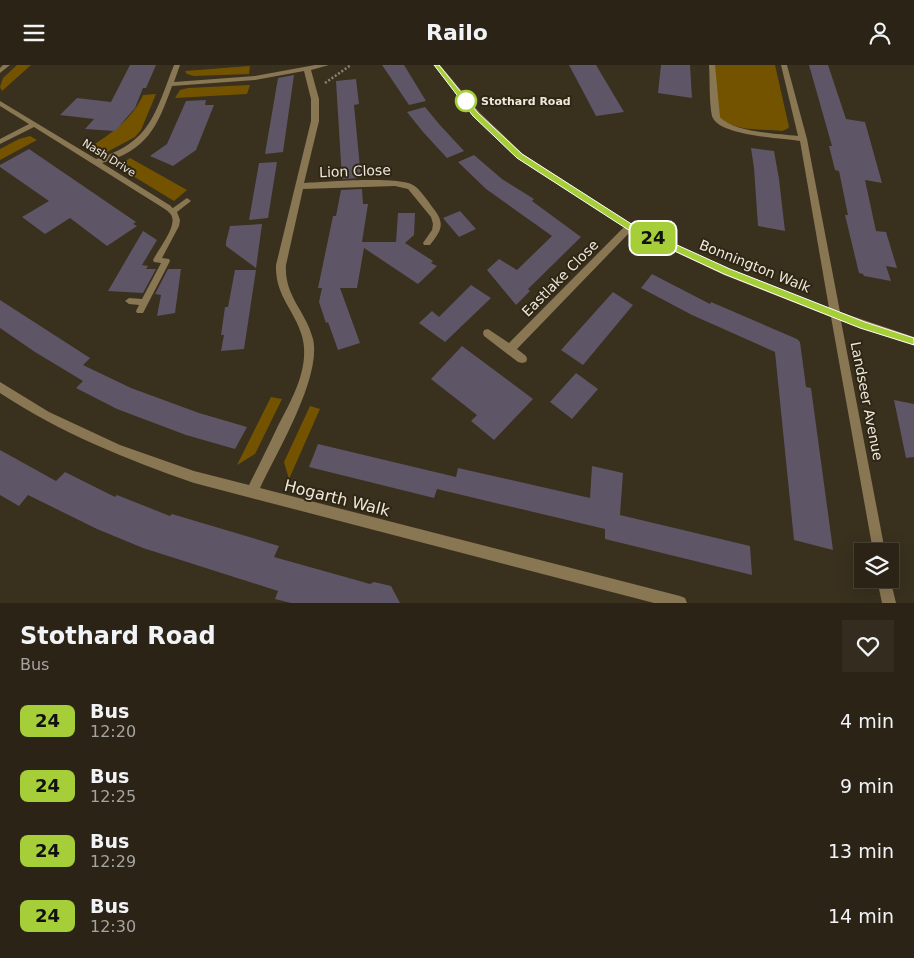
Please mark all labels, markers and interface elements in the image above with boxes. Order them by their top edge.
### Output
icon: menu [20,19,48,47]
icon: person [866,19,894,47]
text: Railo [426,20,488,45]
marker: Stothard Road [455,90,477,112]
place label: Stothard Road [481,95,571,108]
street label: Nash Drive [80,136,138,180]
street label: Lion Close [319,162,391,180]
line badge: 24 [630,222,676,254]
text: 24 [640,227,666,248]
street label: Eastlake Close [518,236,602,320]
street label: Bonnington Walk [697,236,814,296]
street label: Landseer Avenue [848,340,886,462]
street label: Hogarth Walk [282,476,392,520]
map controls [854,543,899,588]
button: layers [854,543,899,588]
button: heart [842,620,894,672]
text: Stothard Road [20,622,216,650]
text: Bus [20,655,49,674]
text: Bus [90,700,129,722]
text: 24 [35,710,60,731]
text: 4 min [840,710,894,732]
text: 12:20 [90,722,136,741]
text: Bus [90,765,129,787]
text: 24 [35,775,60,796]
text: 9 min [840,775,894,797]
text: 12:25 [90,787,136,806]
text: Bus [90,830,129,852]
text: 24 [35,840,60,861]
text: 13 min [828,840,894,862]
text: 12:29 [90,852,136,871]
text: Bus [90,895,129,917]
text: 24 [35,905,60,926]
text: 14 min [828,905,894,927]
text: 12:30 [90,917,136,936]

